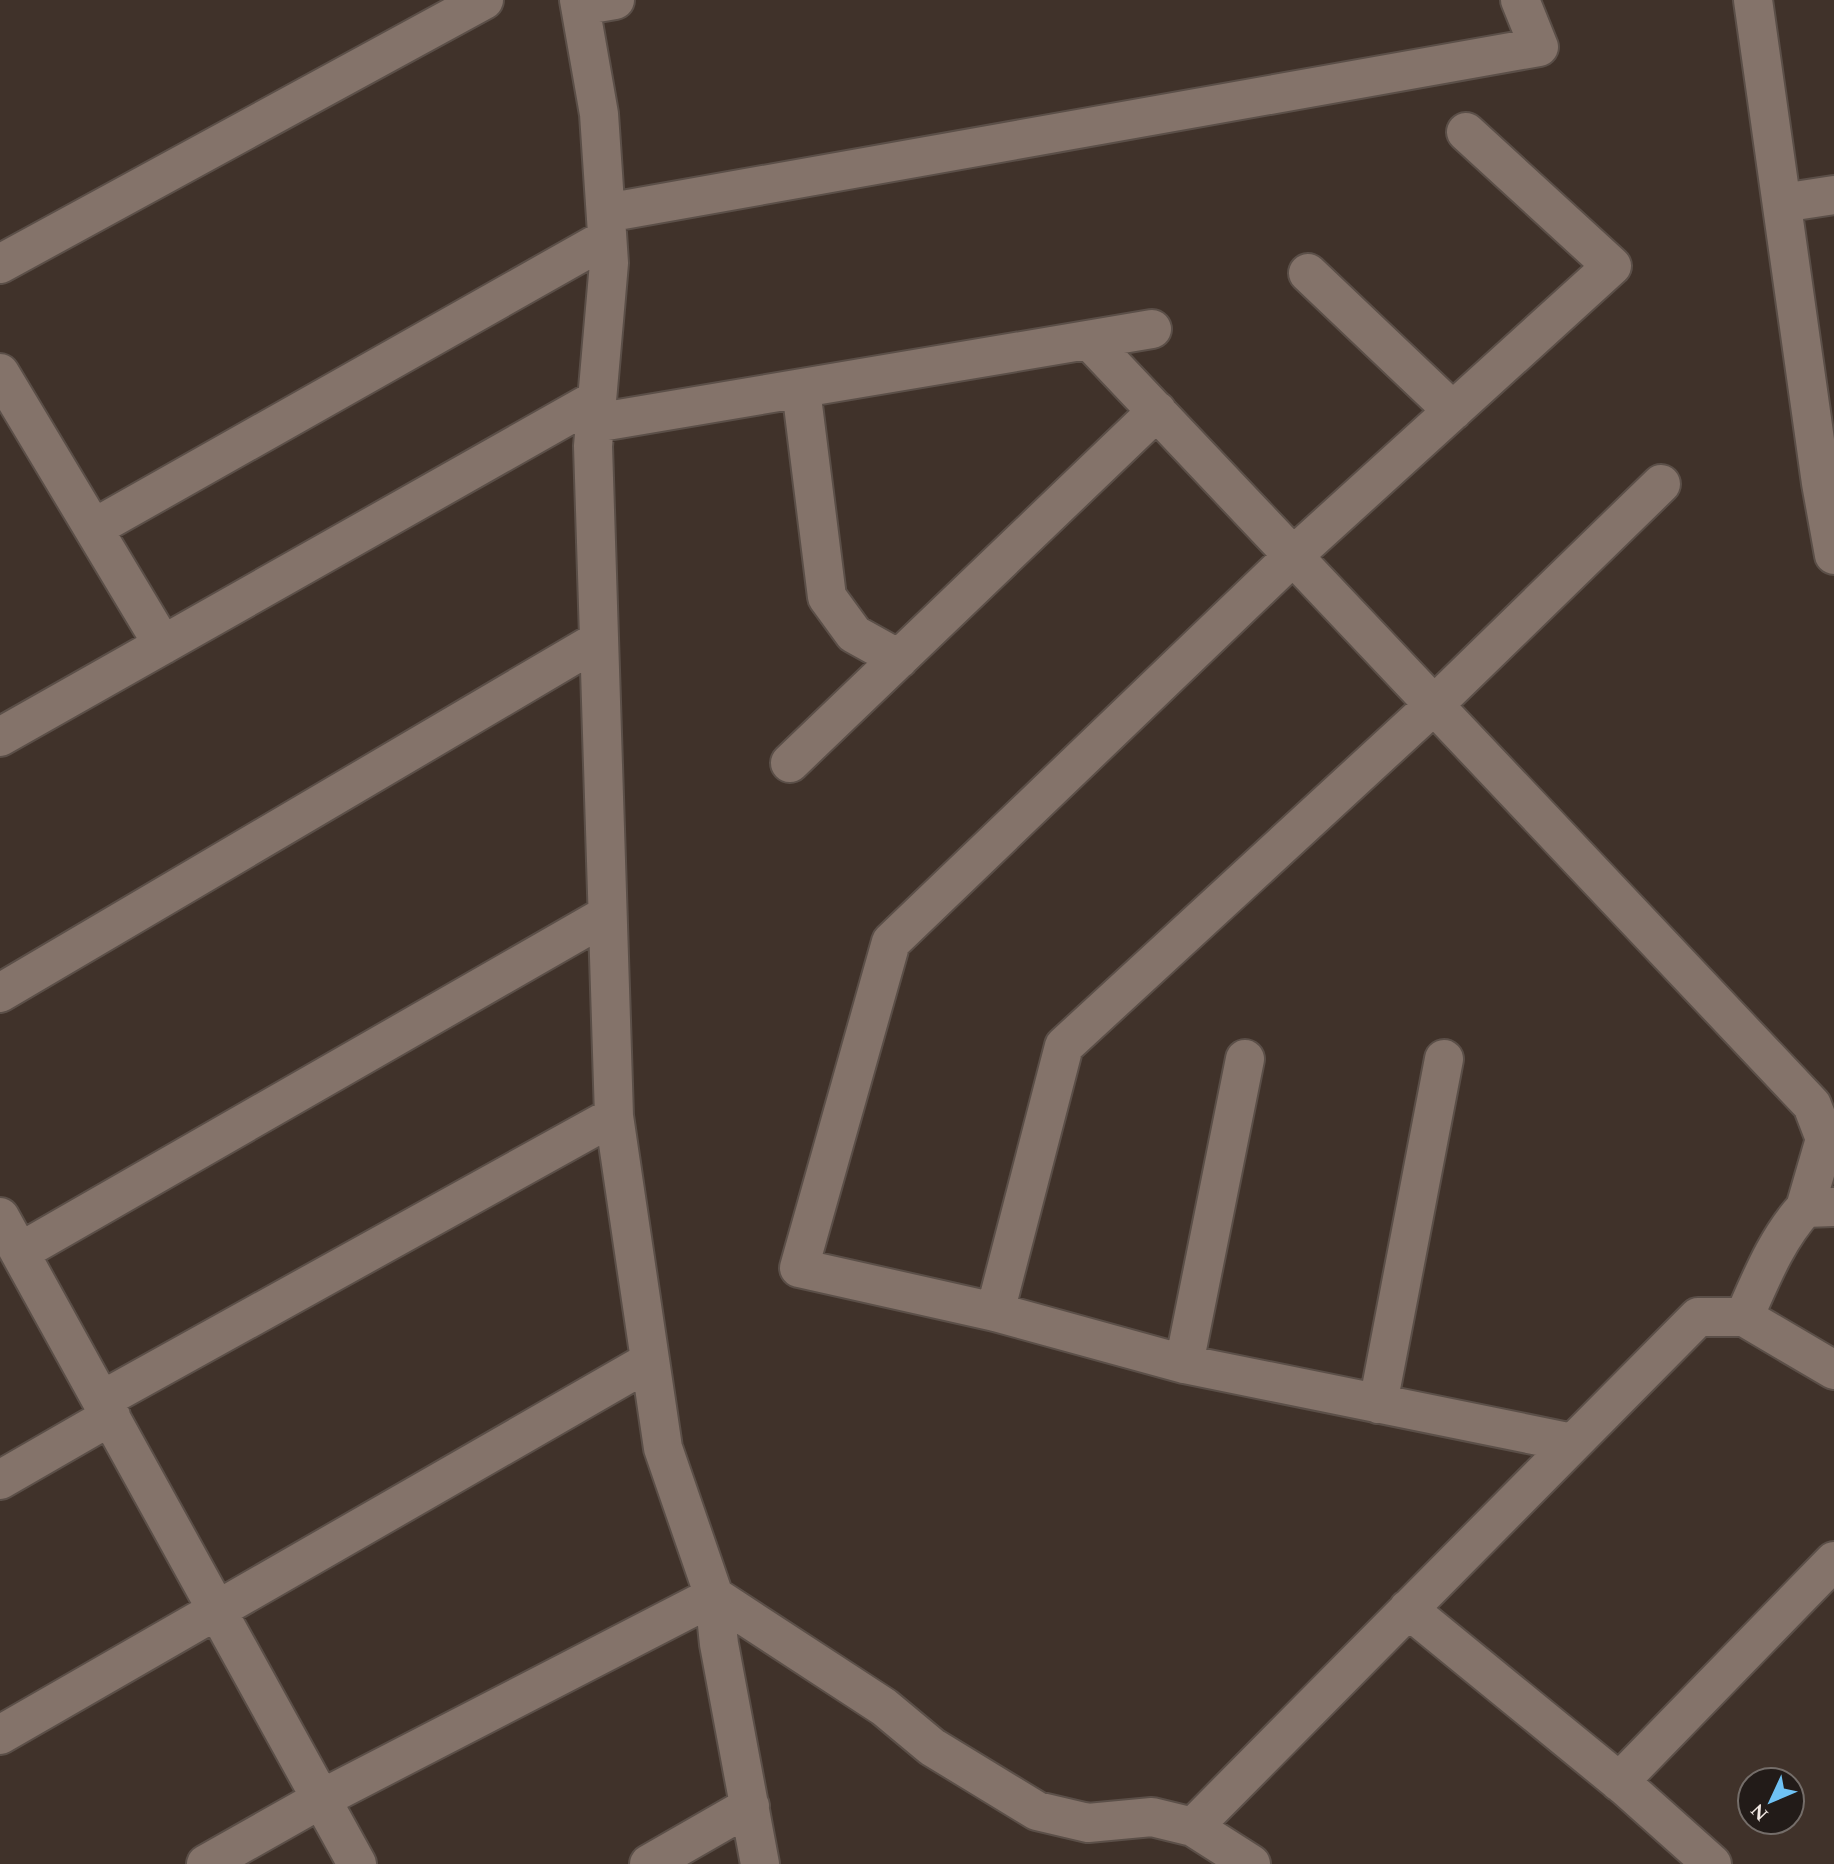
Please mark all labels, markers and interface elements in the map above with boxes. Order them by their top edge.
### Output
north arrow [1736,1766,1806,1836]
text: N [1744,1796,1776,1827]

